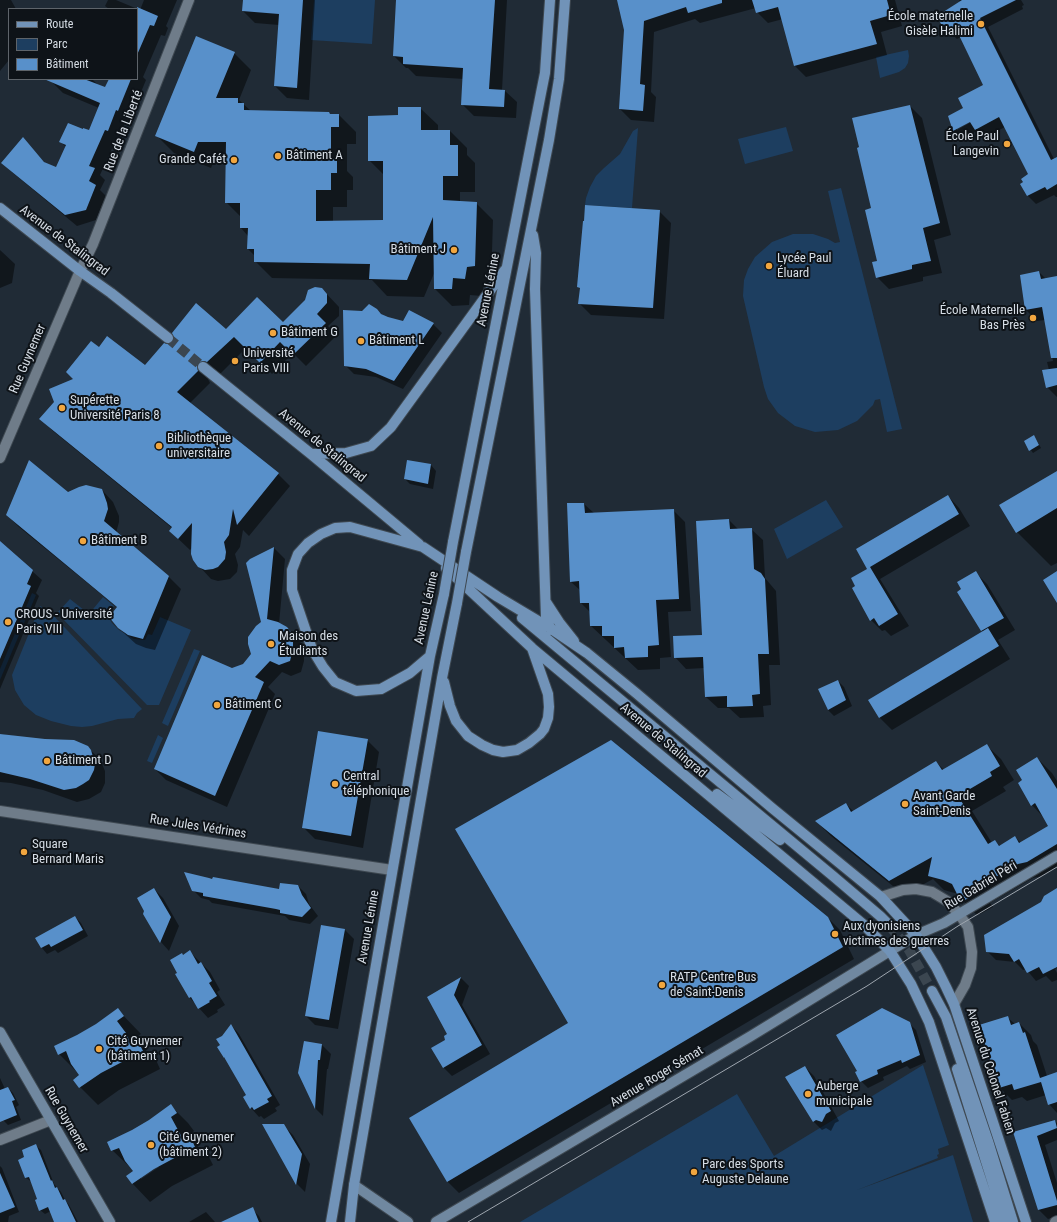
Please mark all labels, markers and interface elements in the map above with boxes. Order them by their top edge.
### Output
legend [8,8,138,80]
place label: École maternelle Gisèle Halimi [888,9,973,40]
text: Route [46,17,73,31]
marker: École maternelle Gisèle Halimi [976,19,986,29]
text: Parc [46,37,67,51]
text: Bâtiment [46,57,89,71]
street label: Rue de la Liberté [101,88,147,174]
place label: École Paul Langevin [945,129,999,160]
marker: École Paul Langevin [1002,139,1012,149]
place label: Bâtiment A [286,148,343,164]
marker: Bâtiment A [273,151,283,161]
place label: Grande Cafét [159,152,226,168]
marker: Grande Cafét [229,155,239,165]
street label: Avenue de Stalingrad [16,202,112,280]
place label: Bâtiment J [391,242,446,258]
marker: Bâtiment J [449,245,459,255]
place label: Lycée Paul Éluard [777,251,831,282]
street label: Avenue Lénine [474,252,504,328]
marker: Lycée Paul Éluard [764,261,774,271]
place label: École Maternelle Bas Près [940,303,1025,334]
marker: École Maternelle Bas Près [1028,313,1038,323]
street label: Rue Guynemer [6,322,50,396]
place label: Bâtiment G [281,325,338,341]
marker: Bâtiment G [268,328,278,338]
place label: Bâtiment L [369,333,424,349]
marker: Bâtiment L [356,336,366,346]
place label: Université Paris VIII [243,346,294,377]
marker: Université Paris VIII [230,356,240,366]
place label: Supérette Université Paris 8 [70,393,160,424]
marker: Supérette Université Paris 8 [57,403,67,413]
street label: Avenue de Stalingrad [275,406,369,486]
place label: Bibliothèque universitaire [167,431,231,462]
marker: Bibliothèque universitaire [154,441,164,451]
place label: Bâtiment B [91,533,147,549]
marker: Bâtiment B [78,536,88,546]
street label: Avenue Lénine [412,570,442,646]
place label: CROUS - Université Paris VIII [16,607,112,638]
marker: CROUS - Université Paris VIII [3,617,13,627]
place label: Maison des Étudiants [279,629,338,660]
marker: Maison des Étudiants [266,639,276,649]
place label: Bâtiment C [225,697,282,713]
marker: Bâtiment C [212,700,222,710]
street label: Avenue de Stalingrad [617,700,709,782]
place label: Bâtiment D [55,753,112,769]
marker: Bâtiment D [42,756,52,766]
place label: Central téléphonique [343,769,409,800]
marker: Central téléphonique [330,779,340,789]
place label: Avant Garde Saint-Denis [913,789,975,820]
marker: Avant Garde Saint-Denis [900,799,910,809]
street label: Rue Jules Védrines [149,812,247,842]
place label: Square Bernard Maris [32,837,104,868]
marker: Square Bernard Maris [19,847,29,857]
street label: Rue Gabriel Péri [942,858,1020,914]
street label: Avenue Lénine [355,889,383,965]
place label: Aux dyonisiens victimes des guerres [843,919,949,950]
marker: Aux dyonisiens victimes des guerres [830,929,840,939]
place label: RATP Centre Bus de Saint-Denis [670,970,756,1001]
marker: RATP Centre Bus de Saint-Denis [657,980,667,990]
street label: Avenue du Colonel Fabien [962,1006,1018,1136]
place label: Cité Guynemer (bâtiment 1) [107,1034,182,1065]
street label: Avenue Roger Sémat [608,1043,706,1111]
marker: Cité Guynemer (bâtiment 1) [94,1044,104,1054]
place label: Auberge municipale [816,1079,872,1110]
street label: Rue Guynemer [41,1084,91,1156]
marker: Auberge municipale [803,1089,813,1099]
place label: Cité Guynemer (bâtiment 2) [159,1130,234,1161]
marker: Cité Guynemer (bâtiment 2) [146,1140,156,1150]
place label: Parc des Sports Auguste Delaune [702,1157,789,1188]
marker: Parc des Sports Auguste Delaune [689,1167,699,1177]

